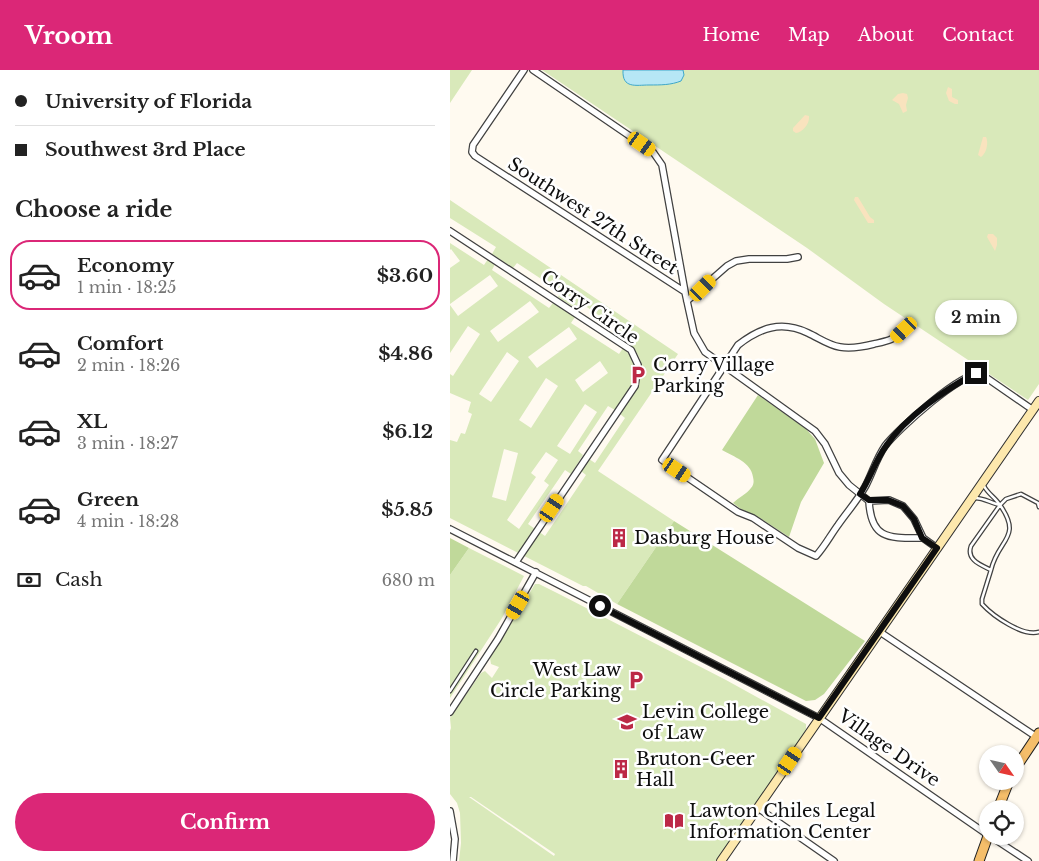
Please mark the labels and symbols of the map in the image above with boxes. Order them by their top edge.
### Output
car [625,129,658,159]
street label: Southwest 27th Street [504,153,682,279]
street label: Corry Circle [537,265,643,349]
car [687,272,718,304]
callout: 2 min [935,300,1017,336]
car [887,314,920,346]
place label: Corry Village Parking [653,354,775,397]
route end [965,362,987,384]
parking icon: Corry Village Parking [627,364,649,386]
car [660,455,693,485]
car [537,491,566,525]
building icon: Dasburg House [608,527,630,549]
place label: Dasburg House [634,527,775,549]
car [504,588,531,622]
route start [589,595,611,617]
place label: West Law Circle Parking [490,659,622,702]
parking icon: West Law Circle Parking [625,669,647,691]
place label: Levin College of Law [642,701,769,744]
street label: Village Drive [833,704,944,791]
school or university icon: Levin College of Law [616,711,638,733]
car [775,744,804,778]
north arrow [979,745,1024,790]
place label: Bruton-Geer Hall [636,748,755,791]
building icon: Bruton-Geer Hall [610,758,632,780]
place label: Lawton Chiles Legal Information Center [689,800,876,843]
library icon: Lawton Chiles Legal Information Center [663,810,685,832]

